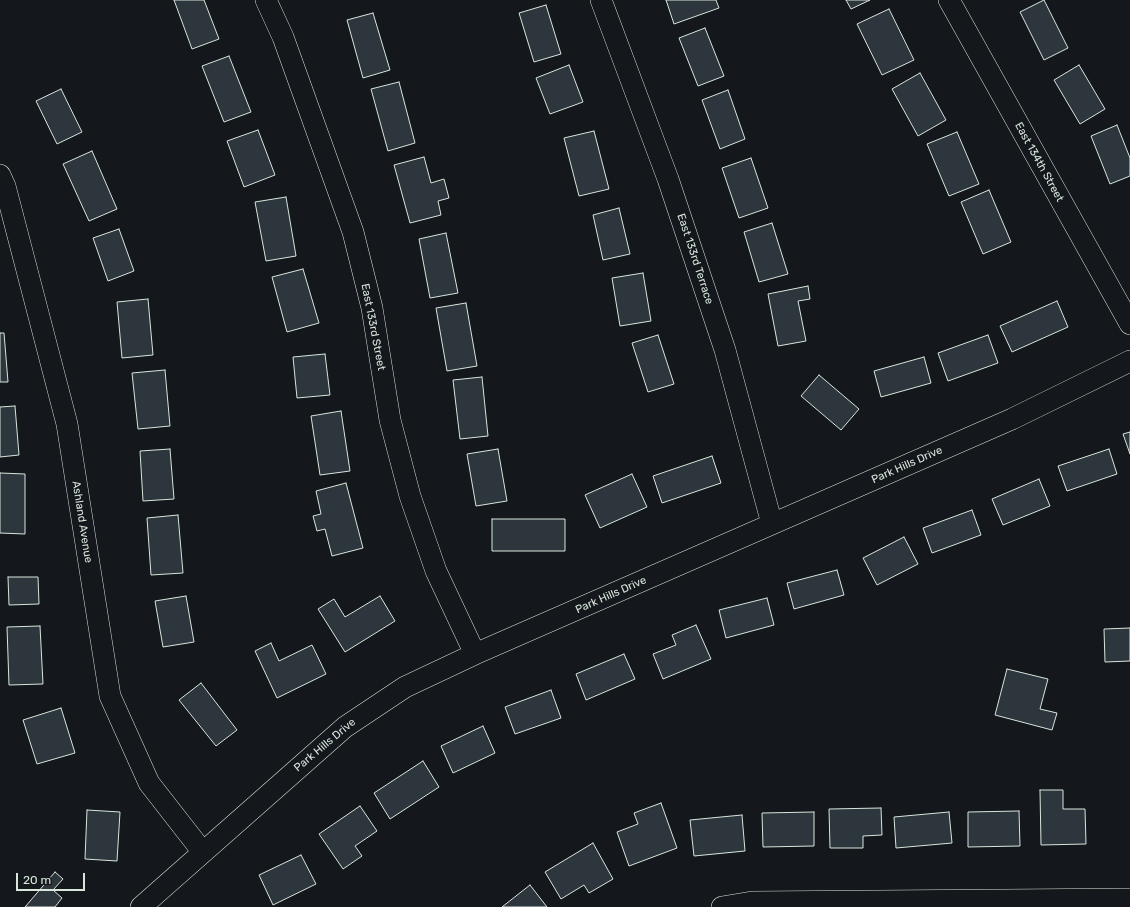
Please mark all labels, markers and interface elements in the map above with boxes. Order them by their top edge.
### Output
street label: East 134th Street [1012,120,1066,204]
street label: East 133rd Terrace [674,212,716,306]
street label: East 133rd Street [358,282,388,372]
street label: Park Hills Drive [870,443,944,487]
street label: Ashland Avenue [69,480,95,564]
street label: Park Hills Drive [574,573,648,617]
street label: Park Hills Drive [292,715,358,775]
scale bar [18,865,87,891]
text: 20 m [23,873,51,887]

